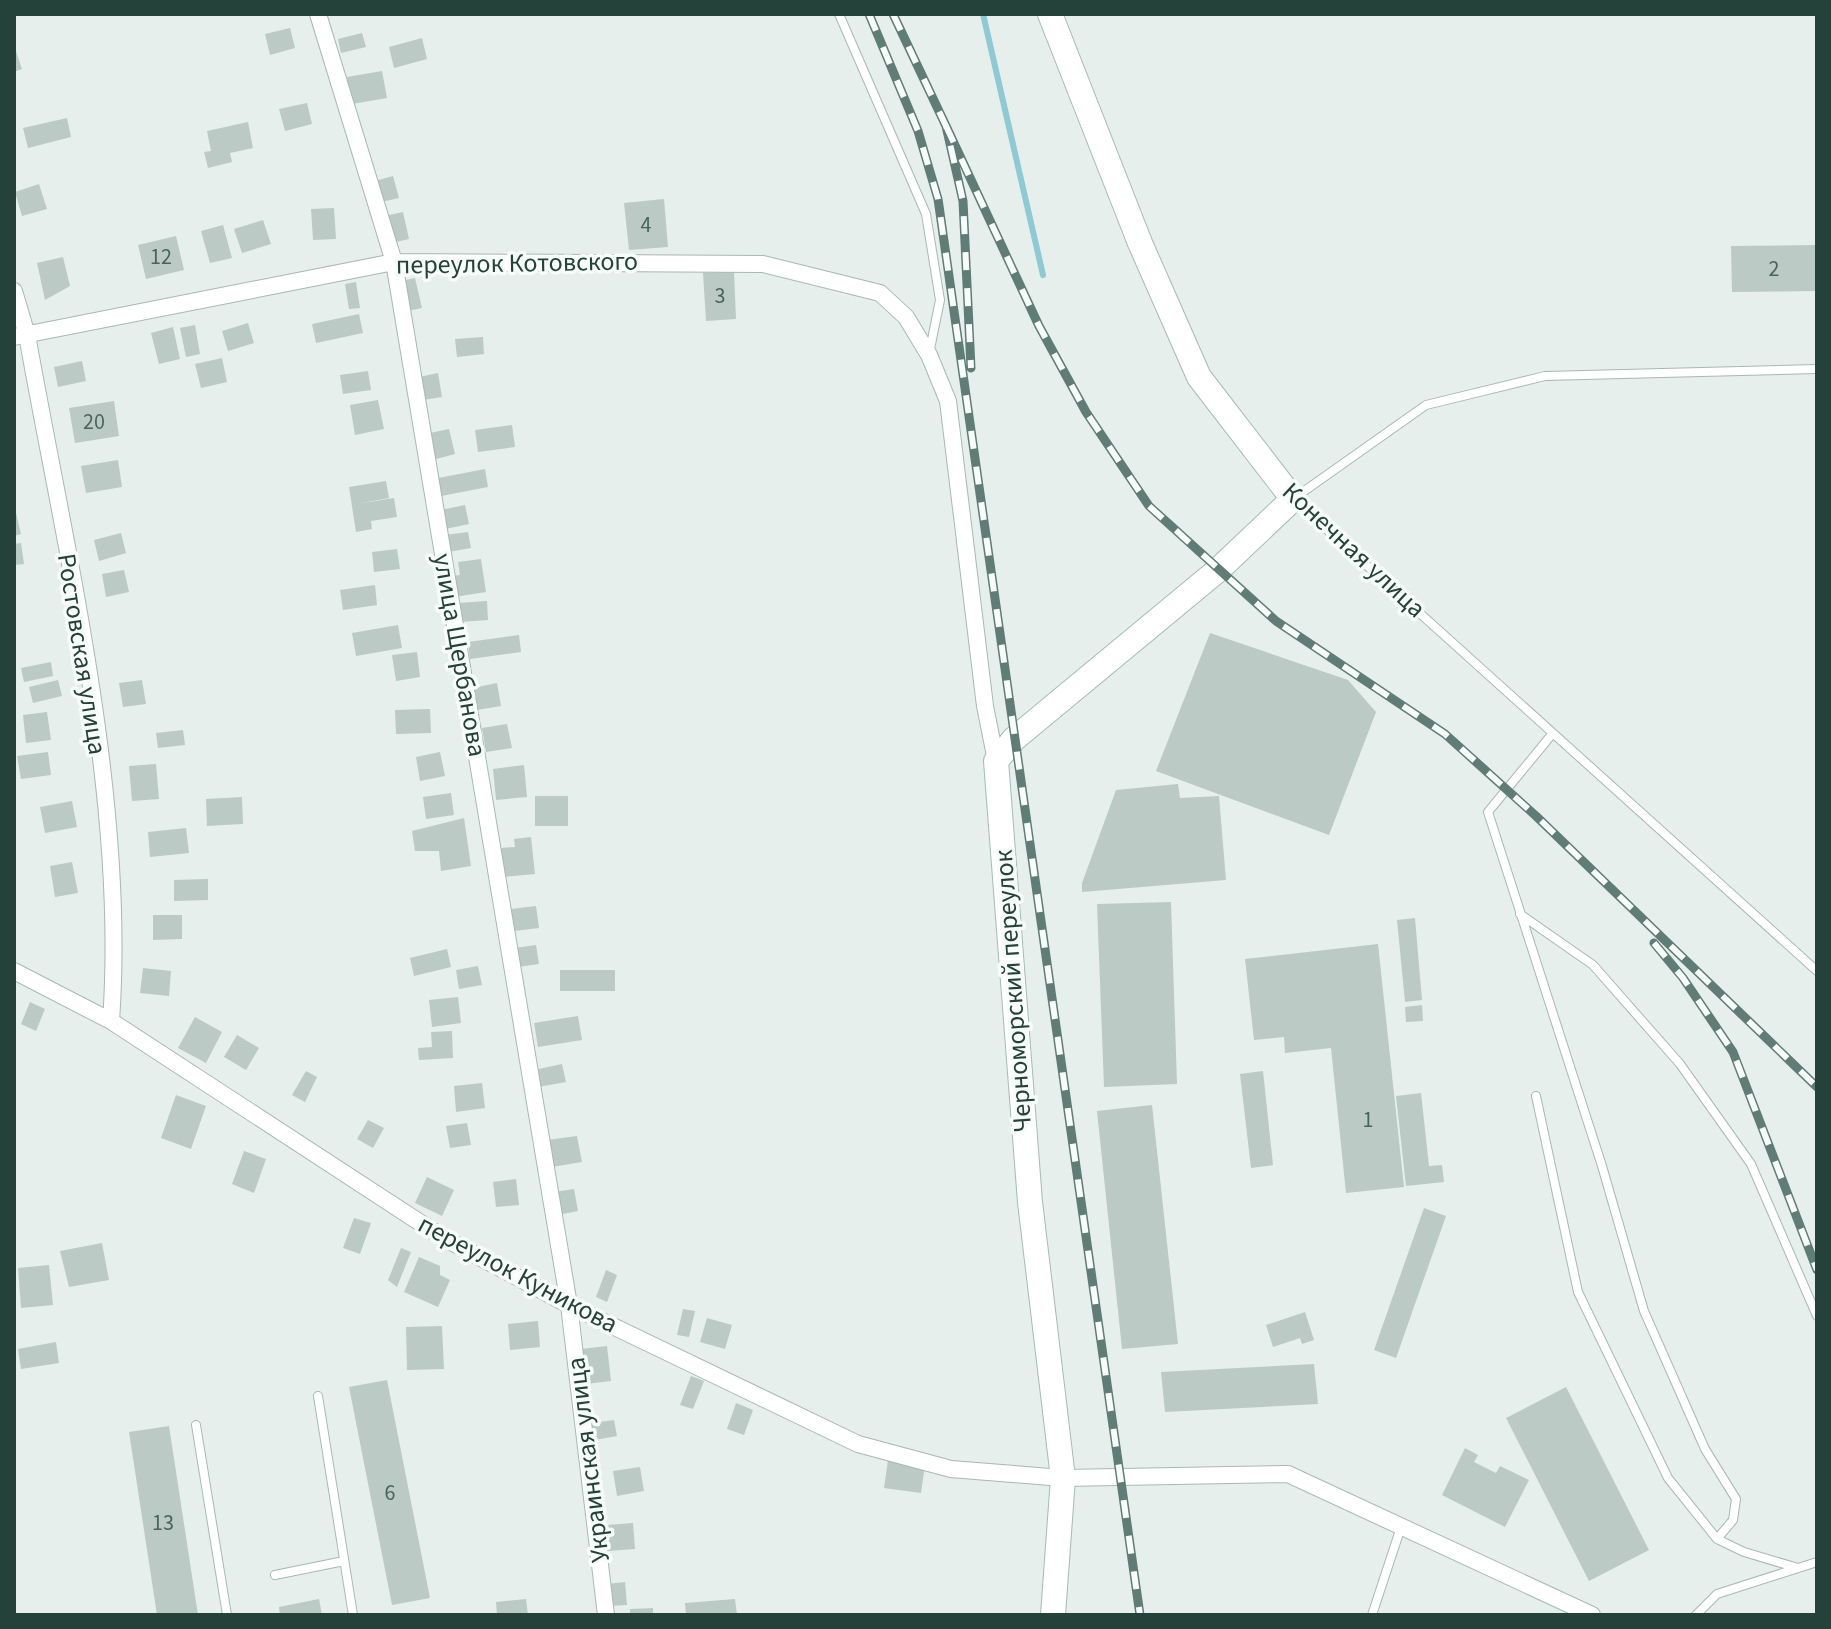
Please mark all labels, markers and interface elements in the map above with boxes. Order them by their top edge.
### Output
house number: 4 [641,209,652,241]
house number: 12 [150,241,172,273]
street label: переулок Котовского [396,242,638,284]
house number: 2 [1769,253,1779,285]
house number: 3 [715,280,725,312]
house number: 20 [83,406,105,438]
street label: Конечная улица [1274,474,1434,626]
street label: улица Щербанова [424,550,496,760]
street label: Ростовская улица [48,551,116,757]
street label: Черноморский переулок [985,848,1041,1134]
house number: 1 [1363,1104,1373,1136]
street label: переулок Куникова [412,1206,624,1342]
street label: Украинская улица [557,1355,619,1565]
house number: 6 [385,1477,396,1509]
house number: 13 [152,1507,174,1539]

